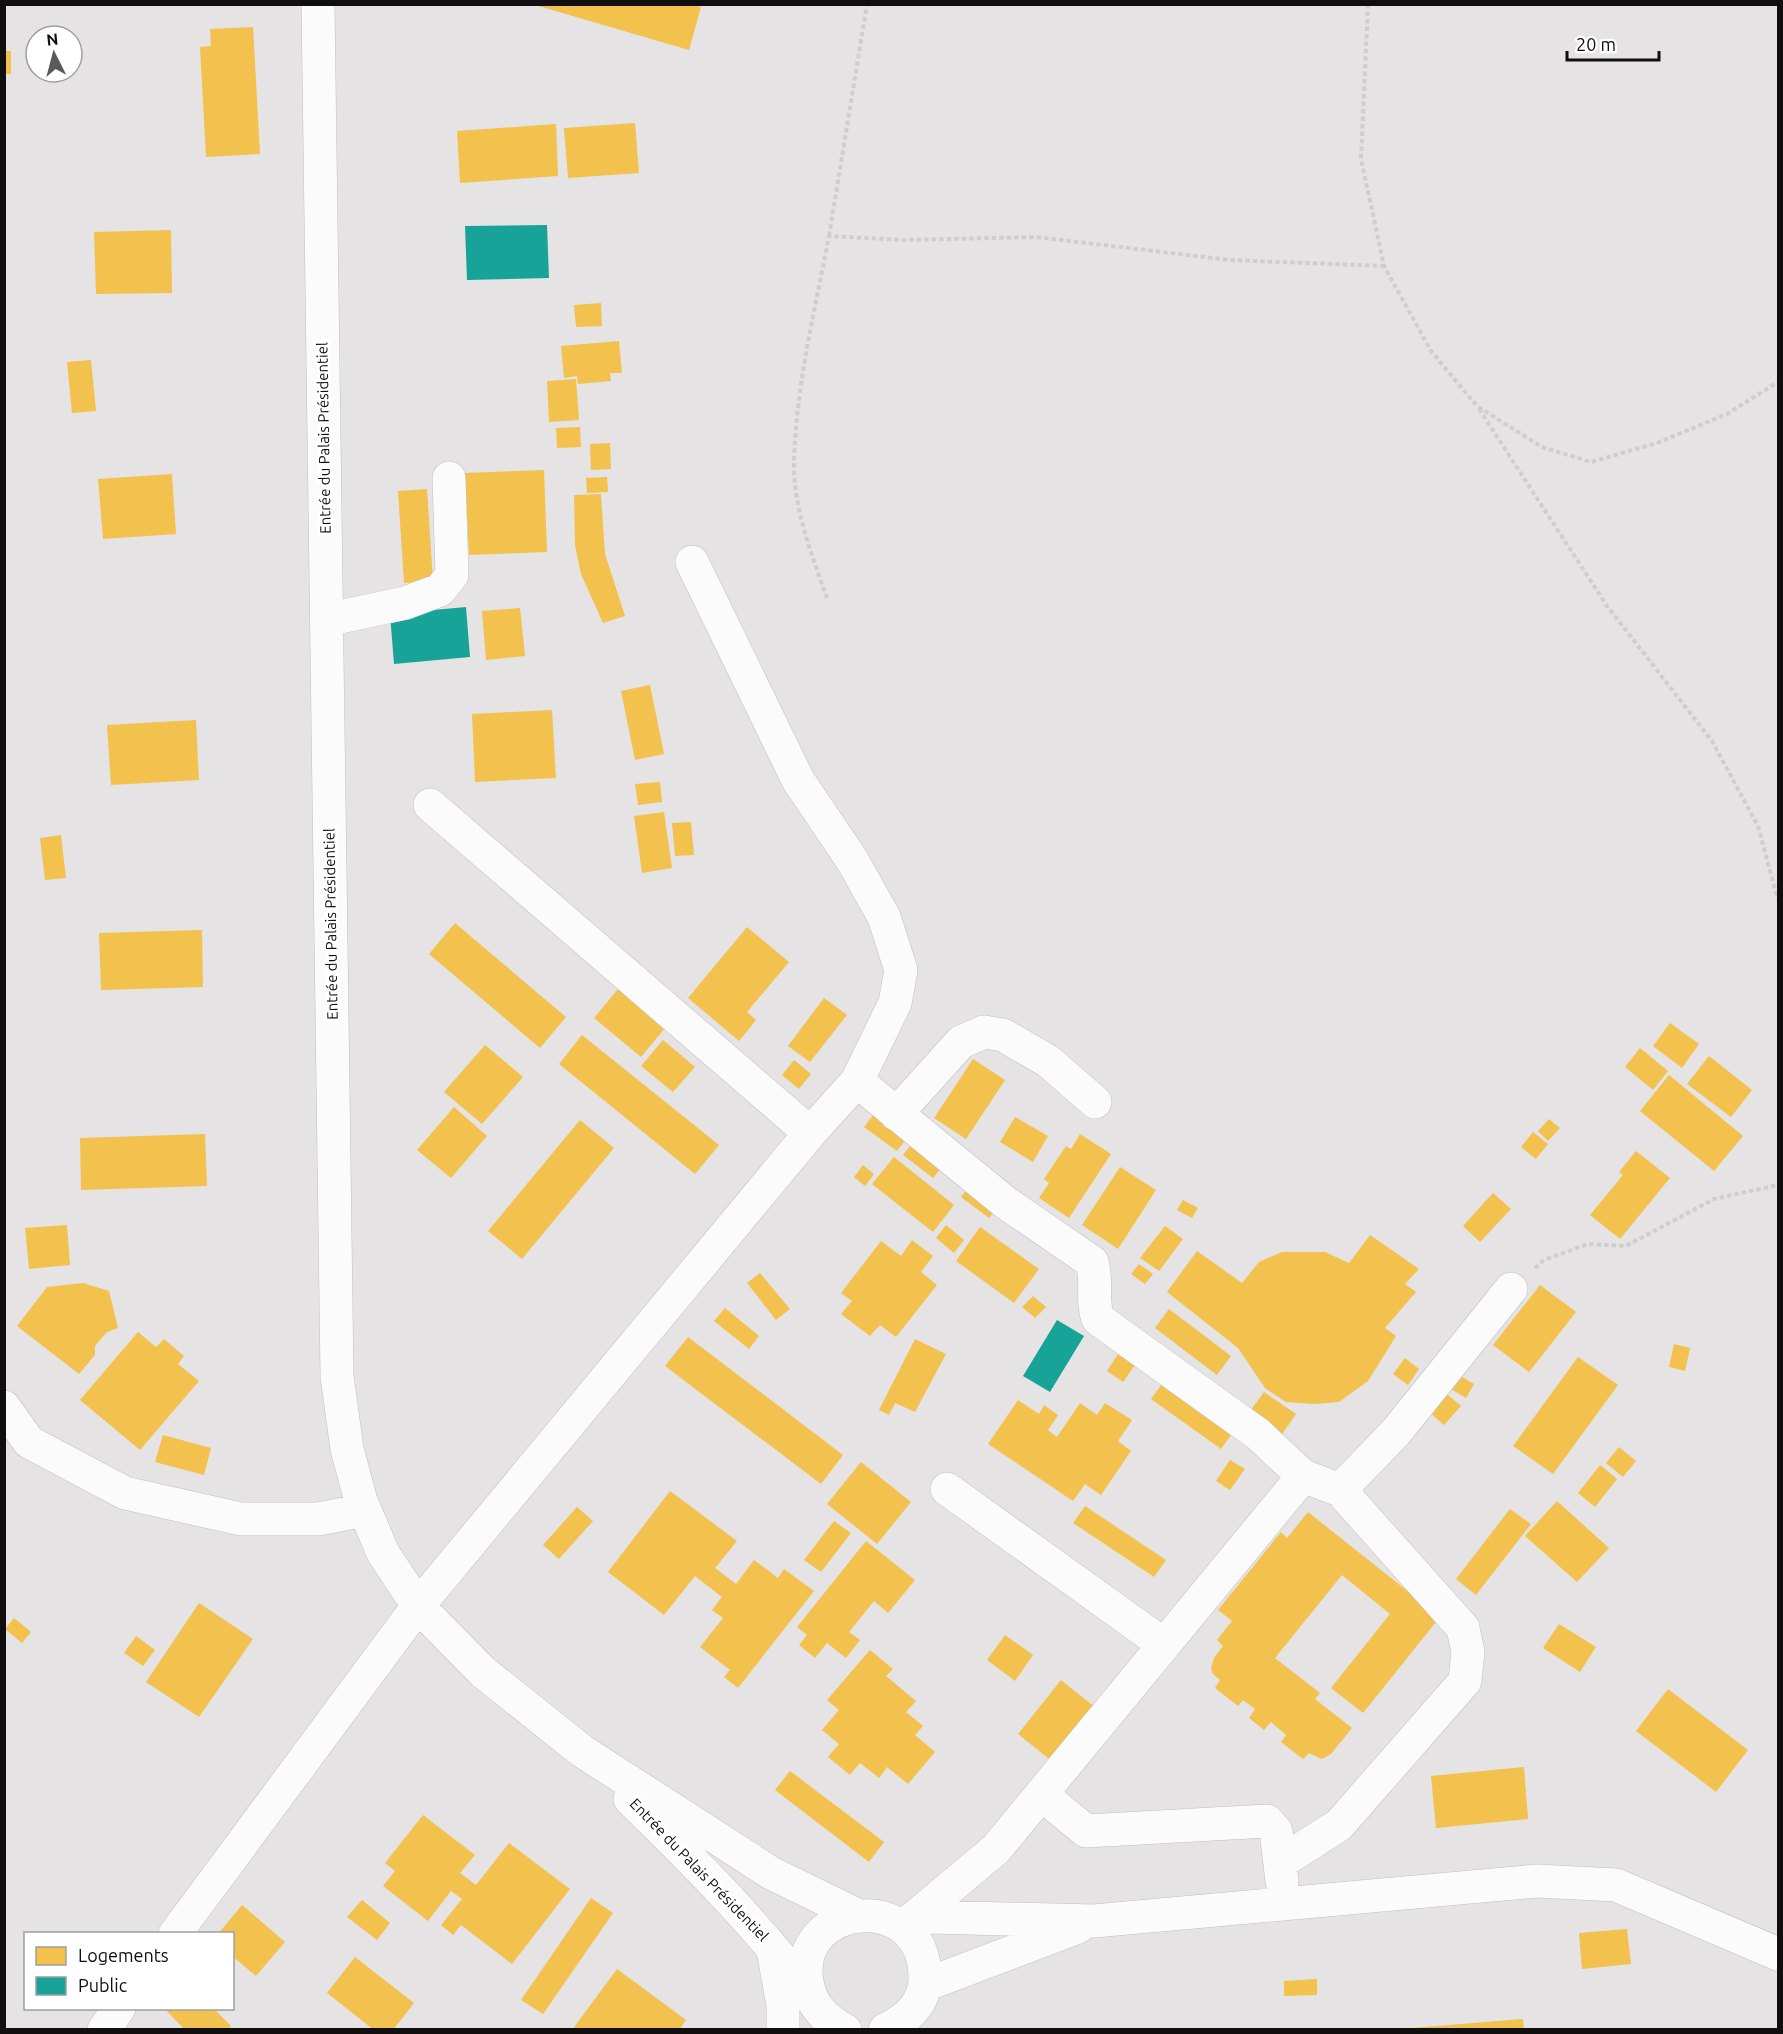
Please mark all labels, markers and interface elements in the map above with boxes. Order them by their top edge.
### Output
north arrow [24,24,84,84]
scale bar [1567,24,1658,62]
text: N [46,30,59,49]
text: 20 m [1576,34,1616,54]
street label: Entrée du Palais Présidentiel [313,342,334,534]
street label: Entrée du Palais Présidentiel [320,828,341,1020]
street label: Entrée du Palais Présidentiel [627,1795,772,1945]
legend [24,1932,234,2010]
text: Logements [78,1945,169,1965]
text: Public [78,1975,127,1995]

